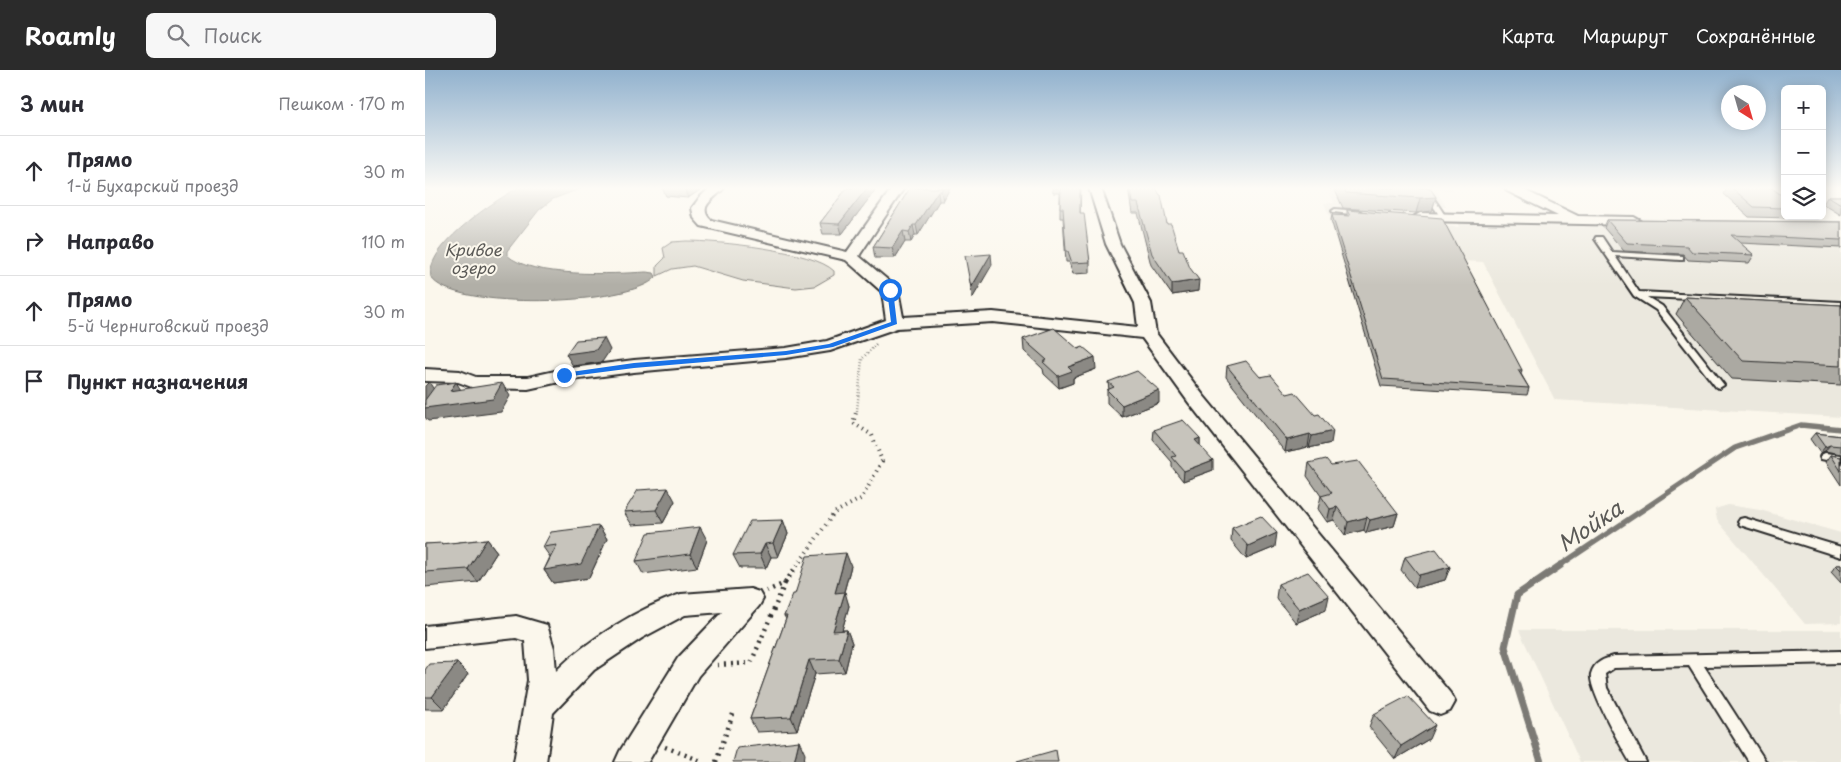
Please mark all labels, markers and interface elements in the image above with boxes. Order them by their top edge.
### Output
search box [146,13,496,58]
text: Roamly [25,17,116,53]
icon: search [164,21,192,49]
text: Поиск [204,21,261,49]
text: Карта [1502,22,1554,49]
text: Маршрут [1582,22,1668,49]
text: Сохранённые [1696,22,1816,49]
north arrow [1721,85,1766,130]
map controls [1781,85,1826,220]
button: + [1781,85,1826,130]
text: 3 мин [20,87,84,119]
text: Пешком · 170 m [278,91,405,115]
button: − [1781,130,1826,175]
text: Прямо [67,145,132,173]
icon: ahead [20,157,48,185]
text: 30 m [363,159,405,183]
text: 1-й Бухарский проезд [67,173,239,197]
button: layers [1781,175,1826,220]
icon: right [20,227,48,255]
text: Направо [67,227,154,255]
text: 110 m [362,229,405,253]
water label: Кривое озеро [445,237,503,279]
route start [879,279,902,302]
text: Прямо [67,285,132,313]
icon: ahead [20,297,48,325]
text: 30 m [363,299,405,323]
text: 5-й Черниговский проезд [67,313,269,337]
route end [553,364,576,387]
icon: arrive [20,367,48,395]
text: Пункт назначения [67,367,248,395]
water label: Мойка [1550,490,1630,559]

